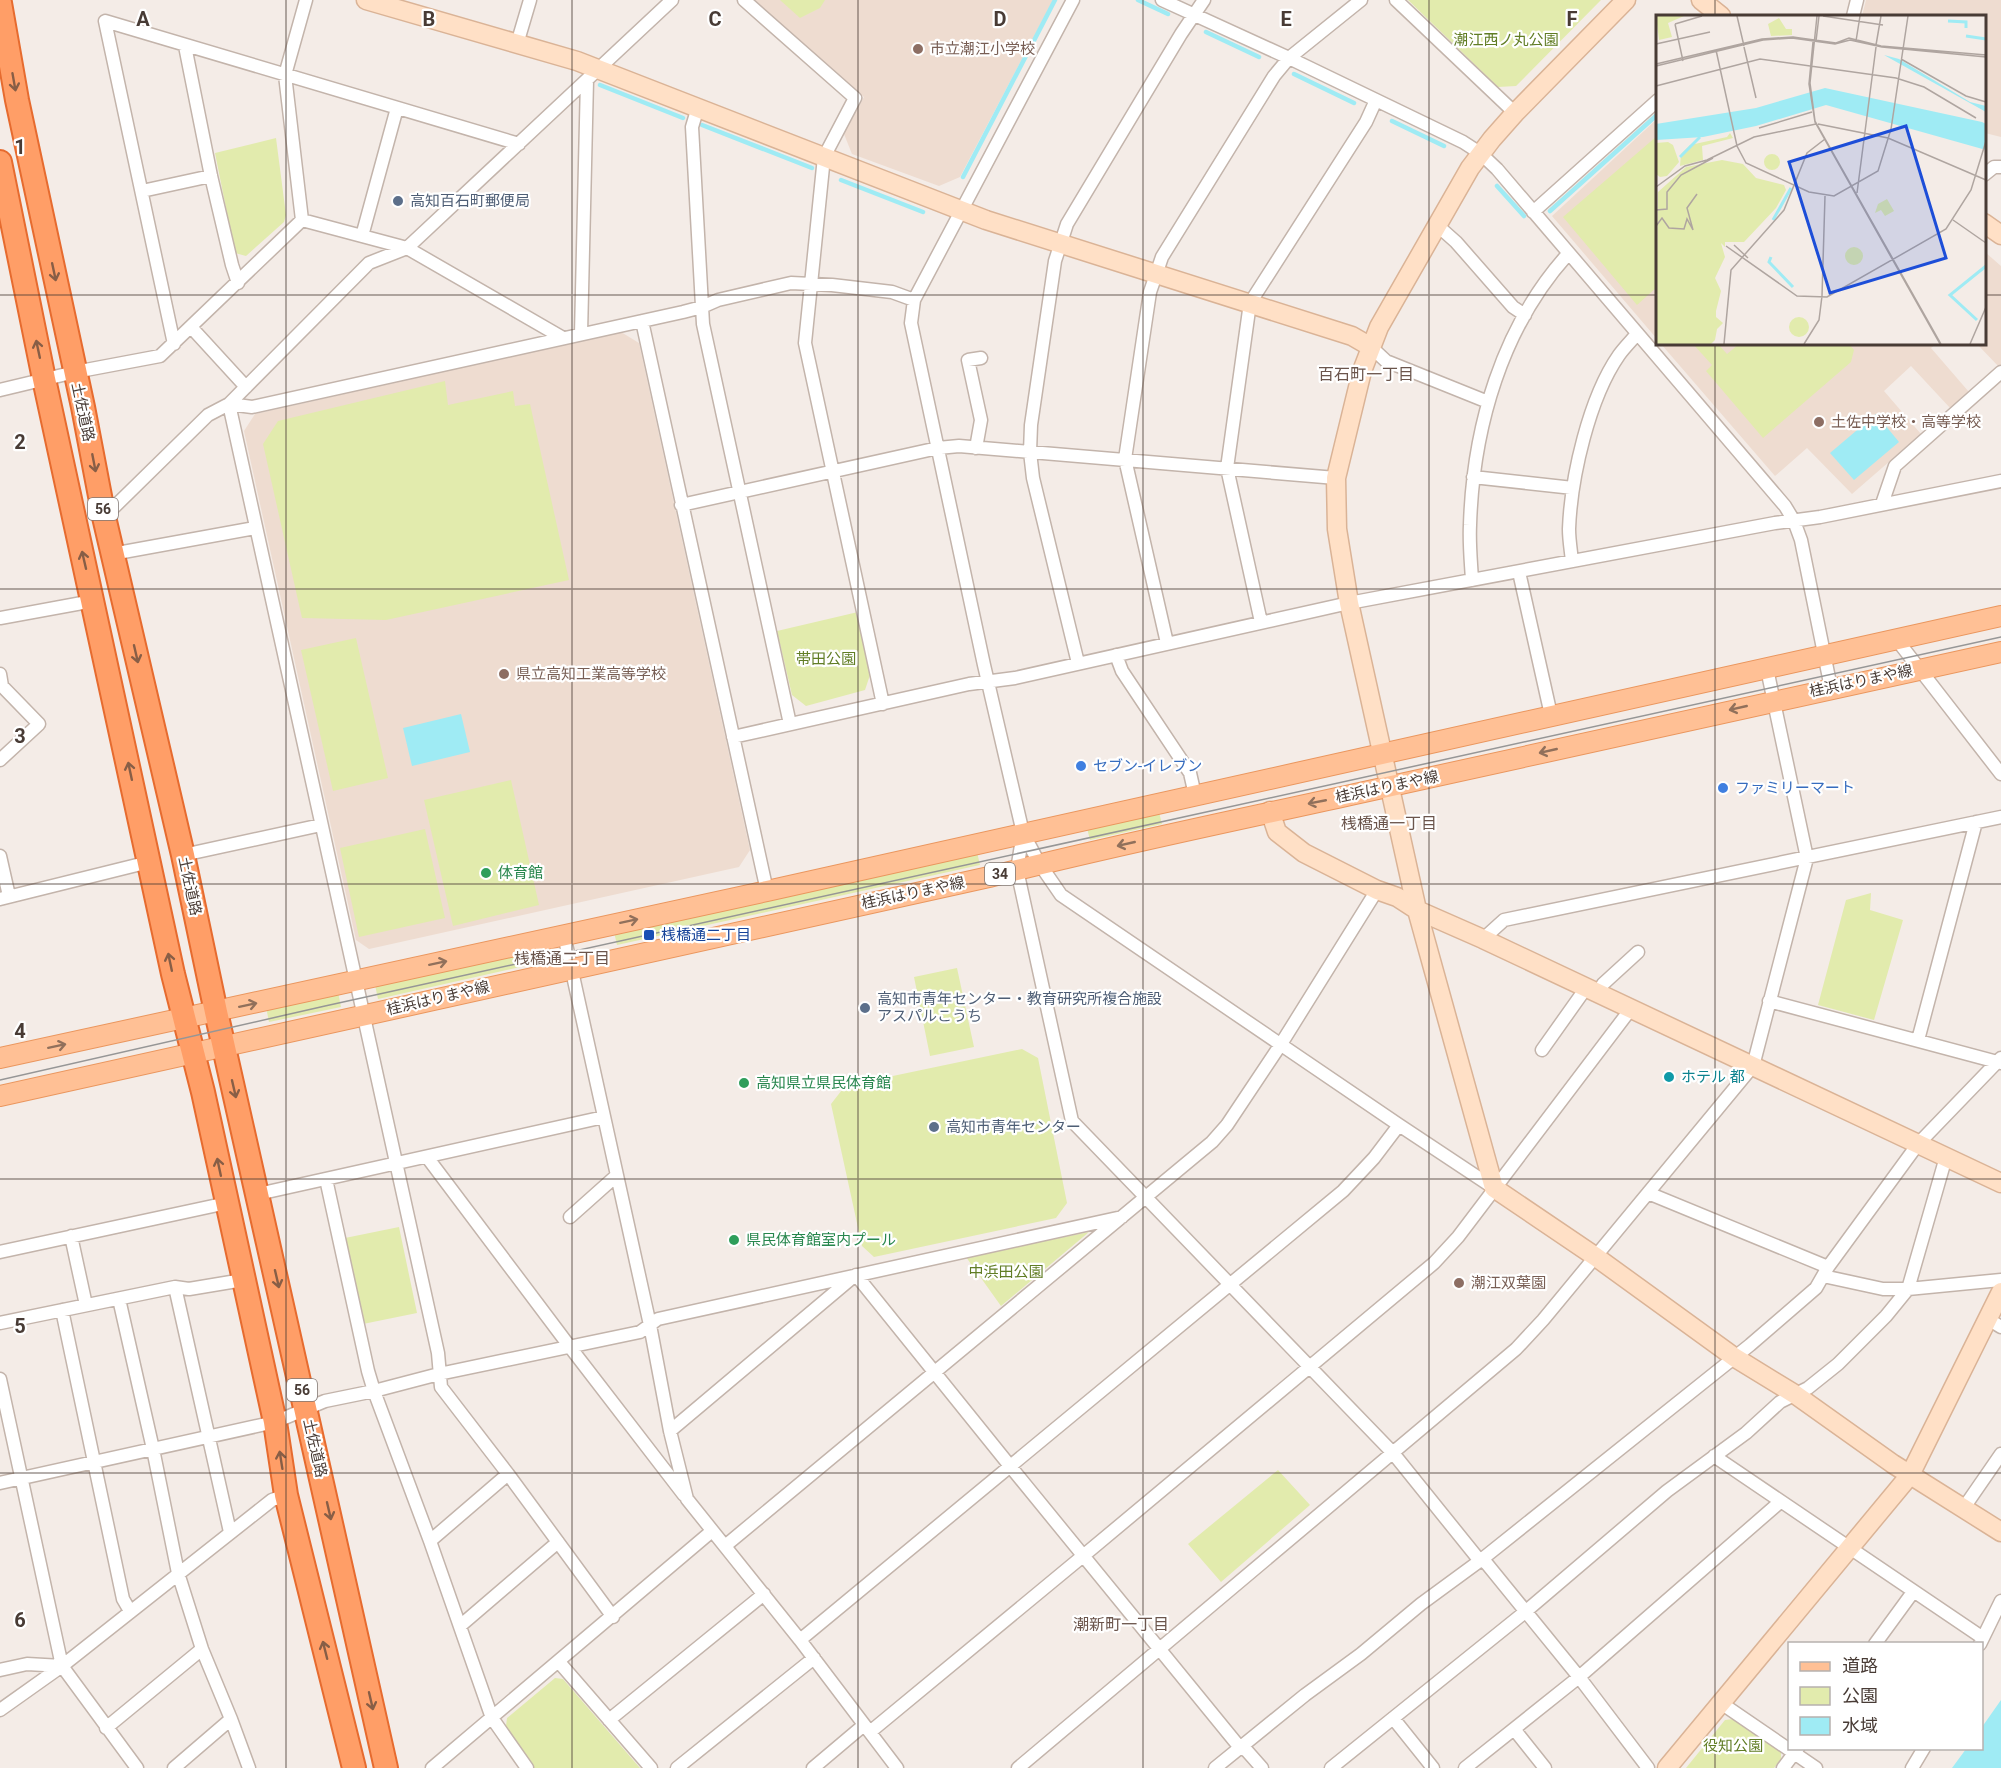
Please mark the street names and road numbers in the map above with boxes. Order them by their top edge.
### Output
street label: 土佐道路 [68,381,98,443]
road number: 56 [88,498,118,520]
street label: 桂浜はりまや線 [1808,661,1914,701]
street label: 桂浜はりまや線 [1334,767,1440,807]
street label: 土佐道路 [175,855,205,917]
road number: 34 [985,863,1015,885]
street label: 桂浜はりまや線 [860,873,966,913]
street label: 桂浜はりまや線 [385,977,491,1019]
road number: 56 [287,1379,317,1401]
street label: 土佐道路 [299,1417,331,1479]

